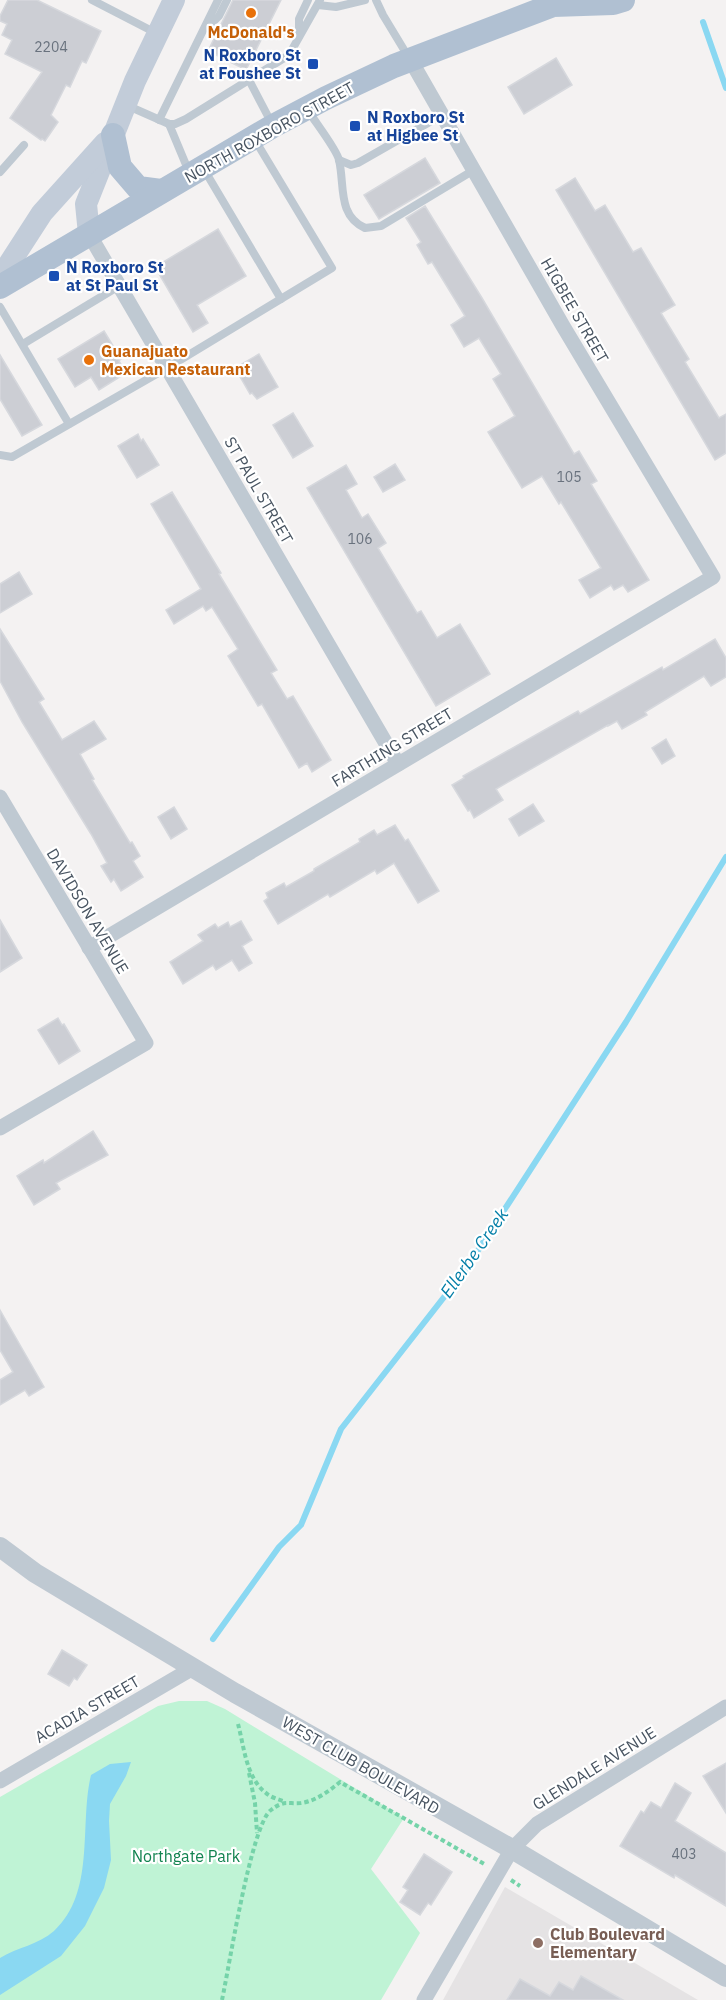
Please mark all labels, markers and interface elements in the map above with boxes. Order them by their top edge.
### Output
marker: McDonald's [244,6,258,20]
place label: McDonald's [207,22,295,42]
house number: 2204 [34,38,68,56]
place label: N Roxboro St at Foushee St [199,45,301,83]
marker: N Roxboro St at Foushee St [306,57,320,71]
street label: NORTH ROXBORO STREET [181,77,357,187]
place label: N Roxboro St at Higbee St [367,107,465,145]
marker: N Roxboro St at Higbee St [348,119,362,133]
street label: HIGBEE STREET [537,254,613,366]
place label: N Roxboro St at St Paul St [66,257,164,295]
marker: N Roxboro St at St Paul St [47,269,61,283]
place label: Guanajuato Mexican Restaurant [101,341,250,379]
marker: Guanajuato Mexican Restaurant [82,353,96,367]
street label: ST PAUL STREET [220,433,298,547]
house number: 105 [556,468,582,486]
house number: 106 [347,530,373,548]
street label: FARTHING STREET [328,703,456,791]
street label: DAVIDSON AVENUE [43,845,133,977]
water label: Ellerbe Creek [435,1203,514,1302]
street label: ACADIA STREET [31,1671,143,1747]
street label: WEST CLUB BOULEVARD [279,1712,443,1818]
street label: GLENDALE AVENUE [529,1722,659,1814]
house number: 403 [671,1845,697,1863]
park label: Northgate Park [132,1846,241,1866]
place label: Club Boulevard Elementary [550,1924,665,1962]
marker: Club Boulevard Elementary [531,1936,545,1950]

